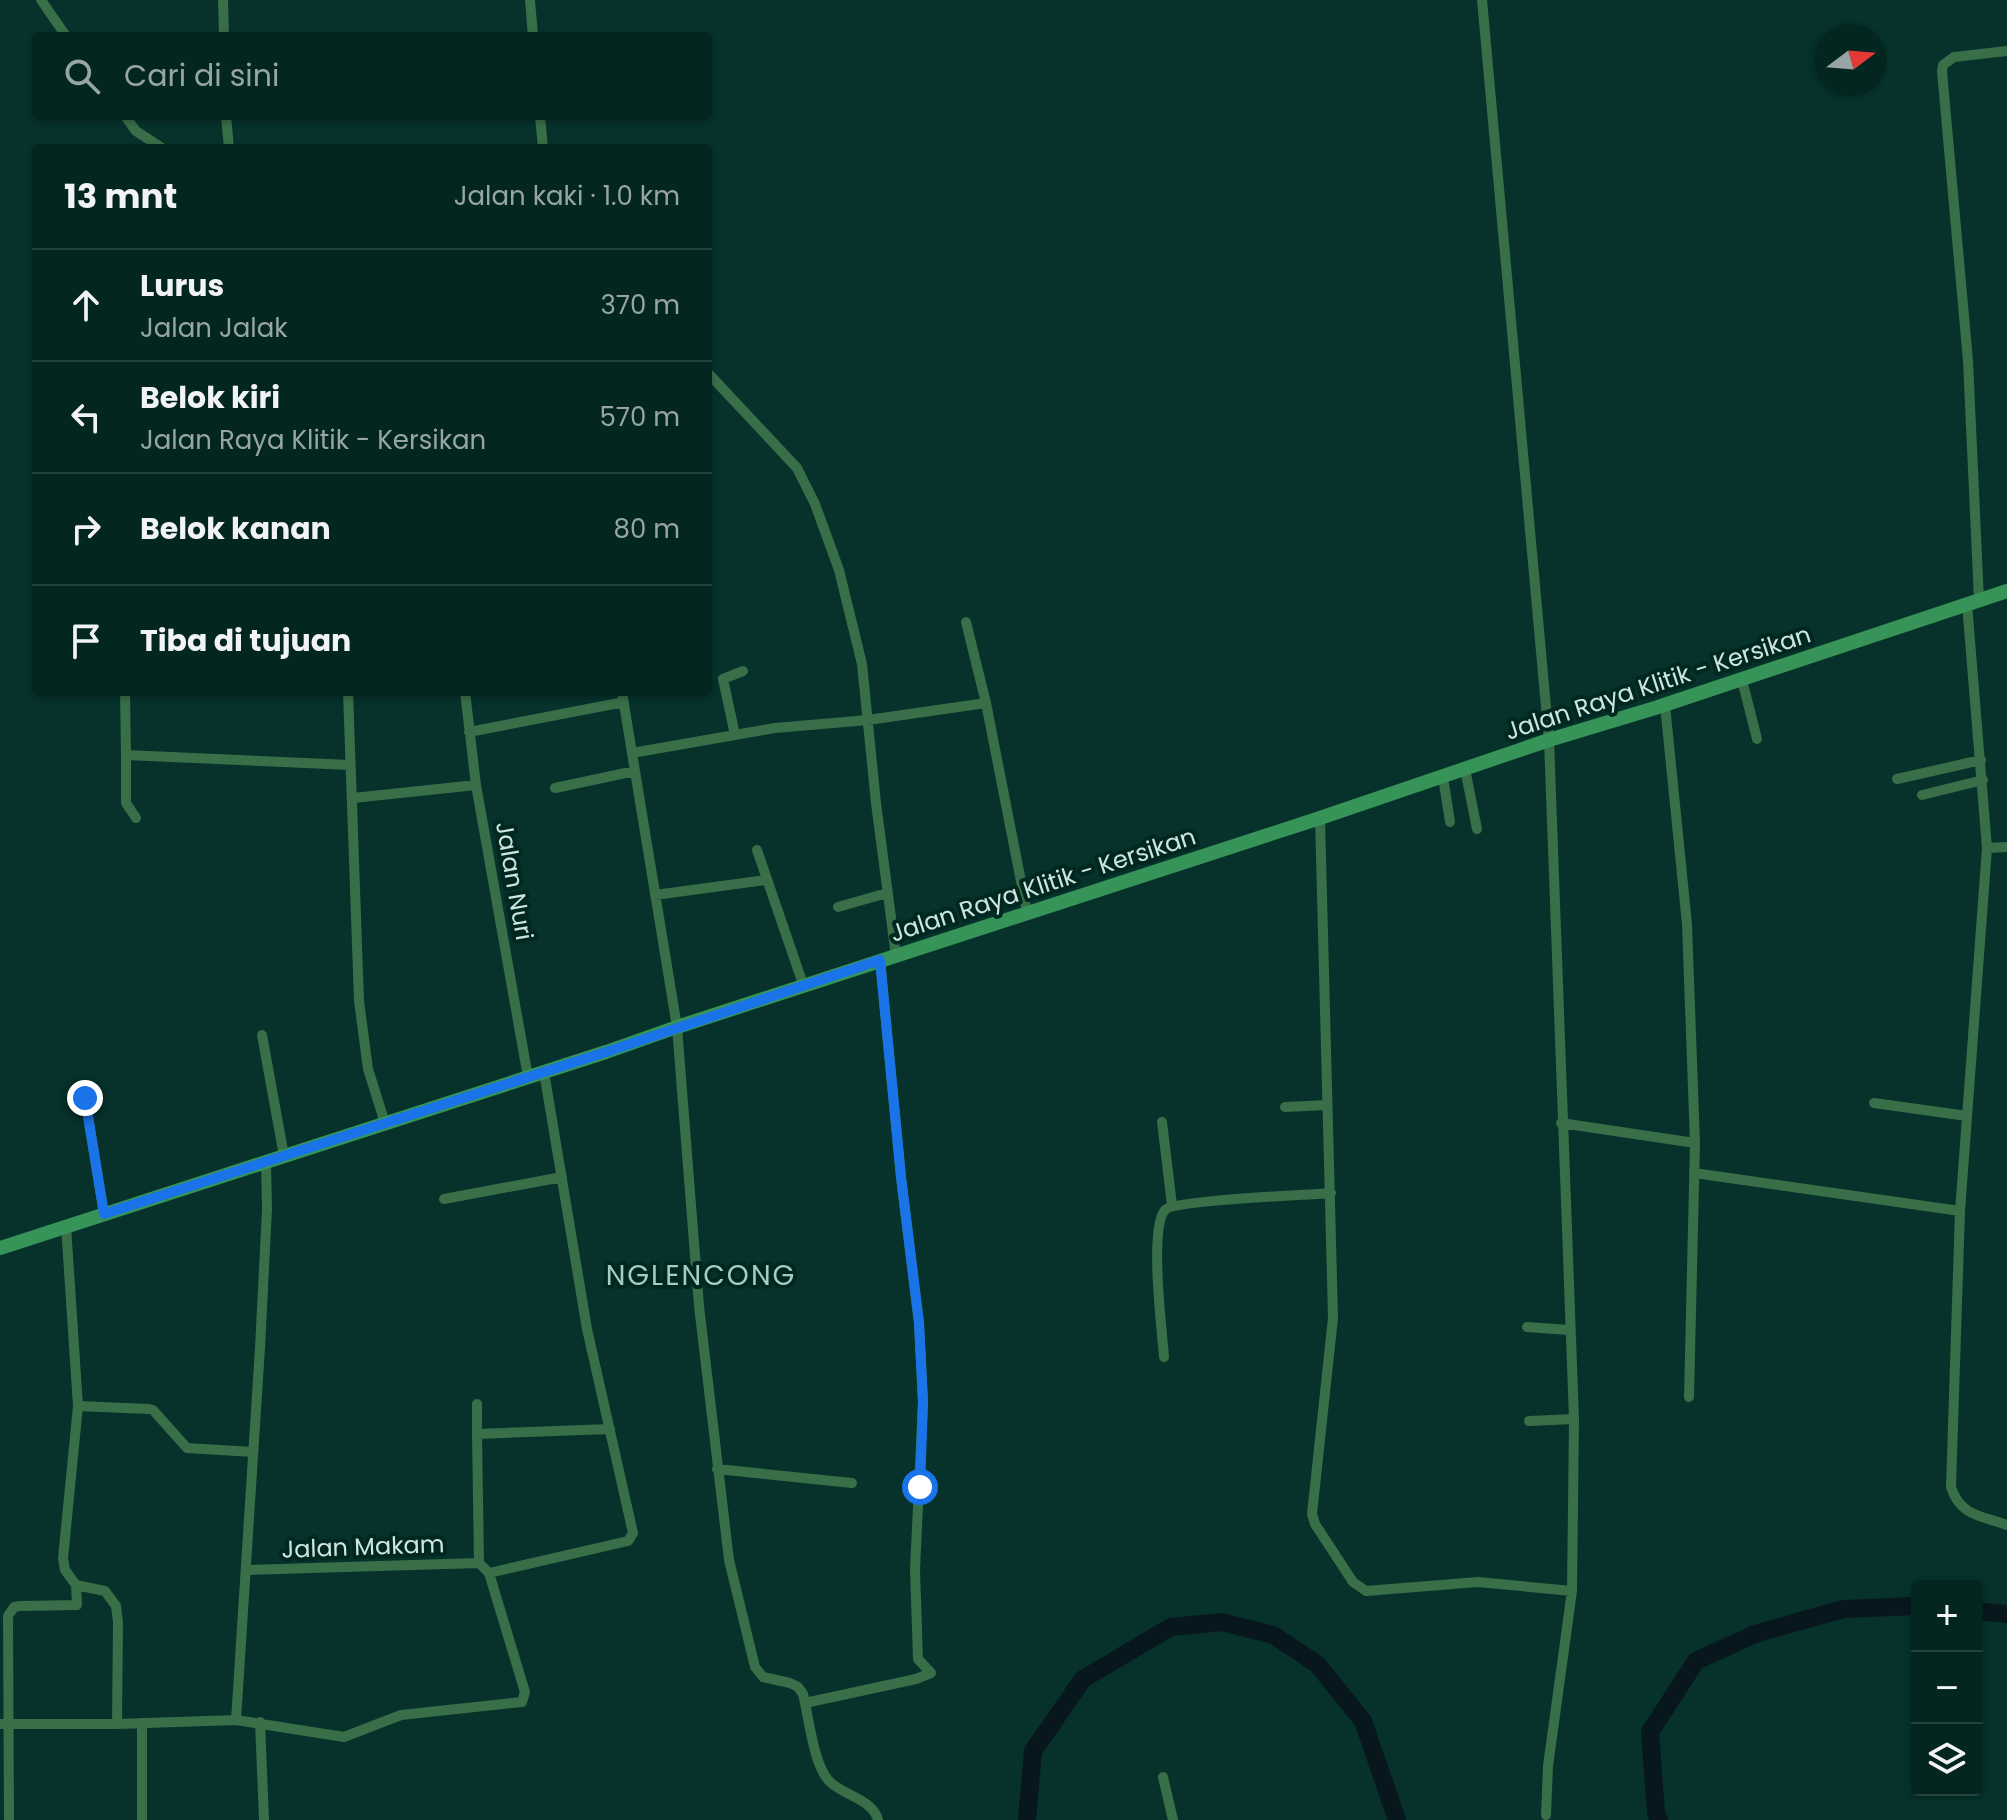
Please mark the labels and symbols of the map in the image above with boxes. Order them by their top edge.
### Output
north arrow [1815,24,1887,96]
street label: Jalan Raya Klitik - Kersikan [1501,617,1815,748]
street label: Jalan Nuri [488,819,541,943]
street label: Jalan Raya Klitik - Kersikan [886,819,1200,950]
route end [67,1080,103,1116]
district label: NGLENCONG [606,1256,796,1295]
route start [902,1469,938,1505]
street label: Jalan Makam [281,1527,445,1566]

